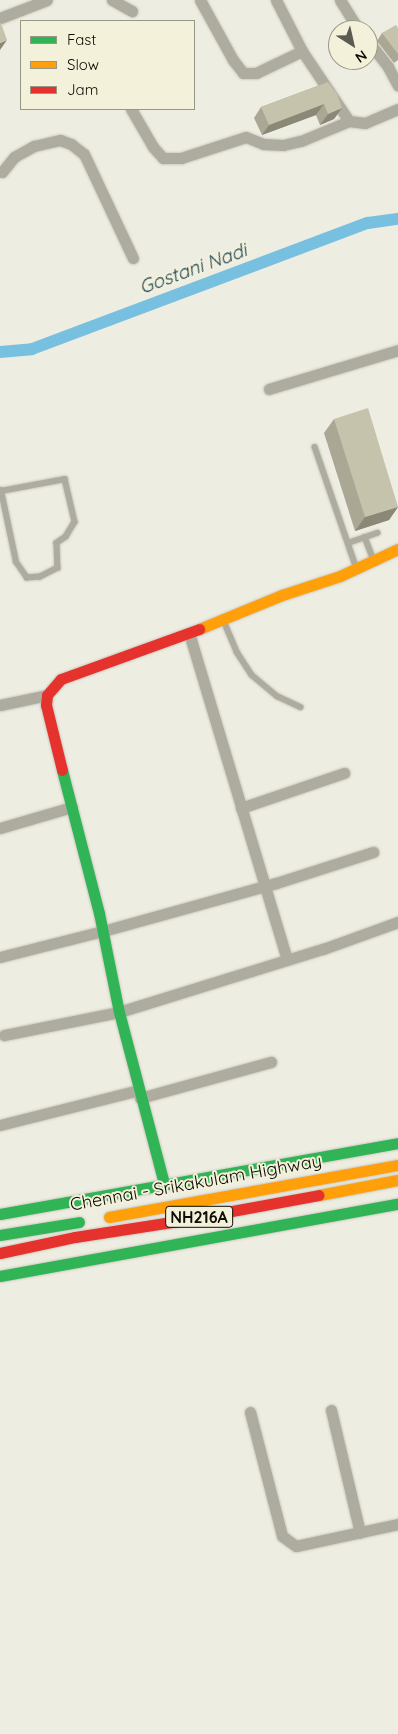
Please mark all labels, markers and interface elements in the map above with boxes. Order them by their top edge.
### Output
legend [20,20,195,110]
north arrow [328,20,378,70]
text: Fast [67,30,96,49]
text: N [352,46,370,67]
text: Slow [67,55,99,74]
text: Jam [67,80,98,99]
water label: Gostani Nadi [136,239,250,299]
street label: Chennai - Srikakulam Highway [69,1150,323,1216]
road number: NH216A [164,1204,234,1230]

